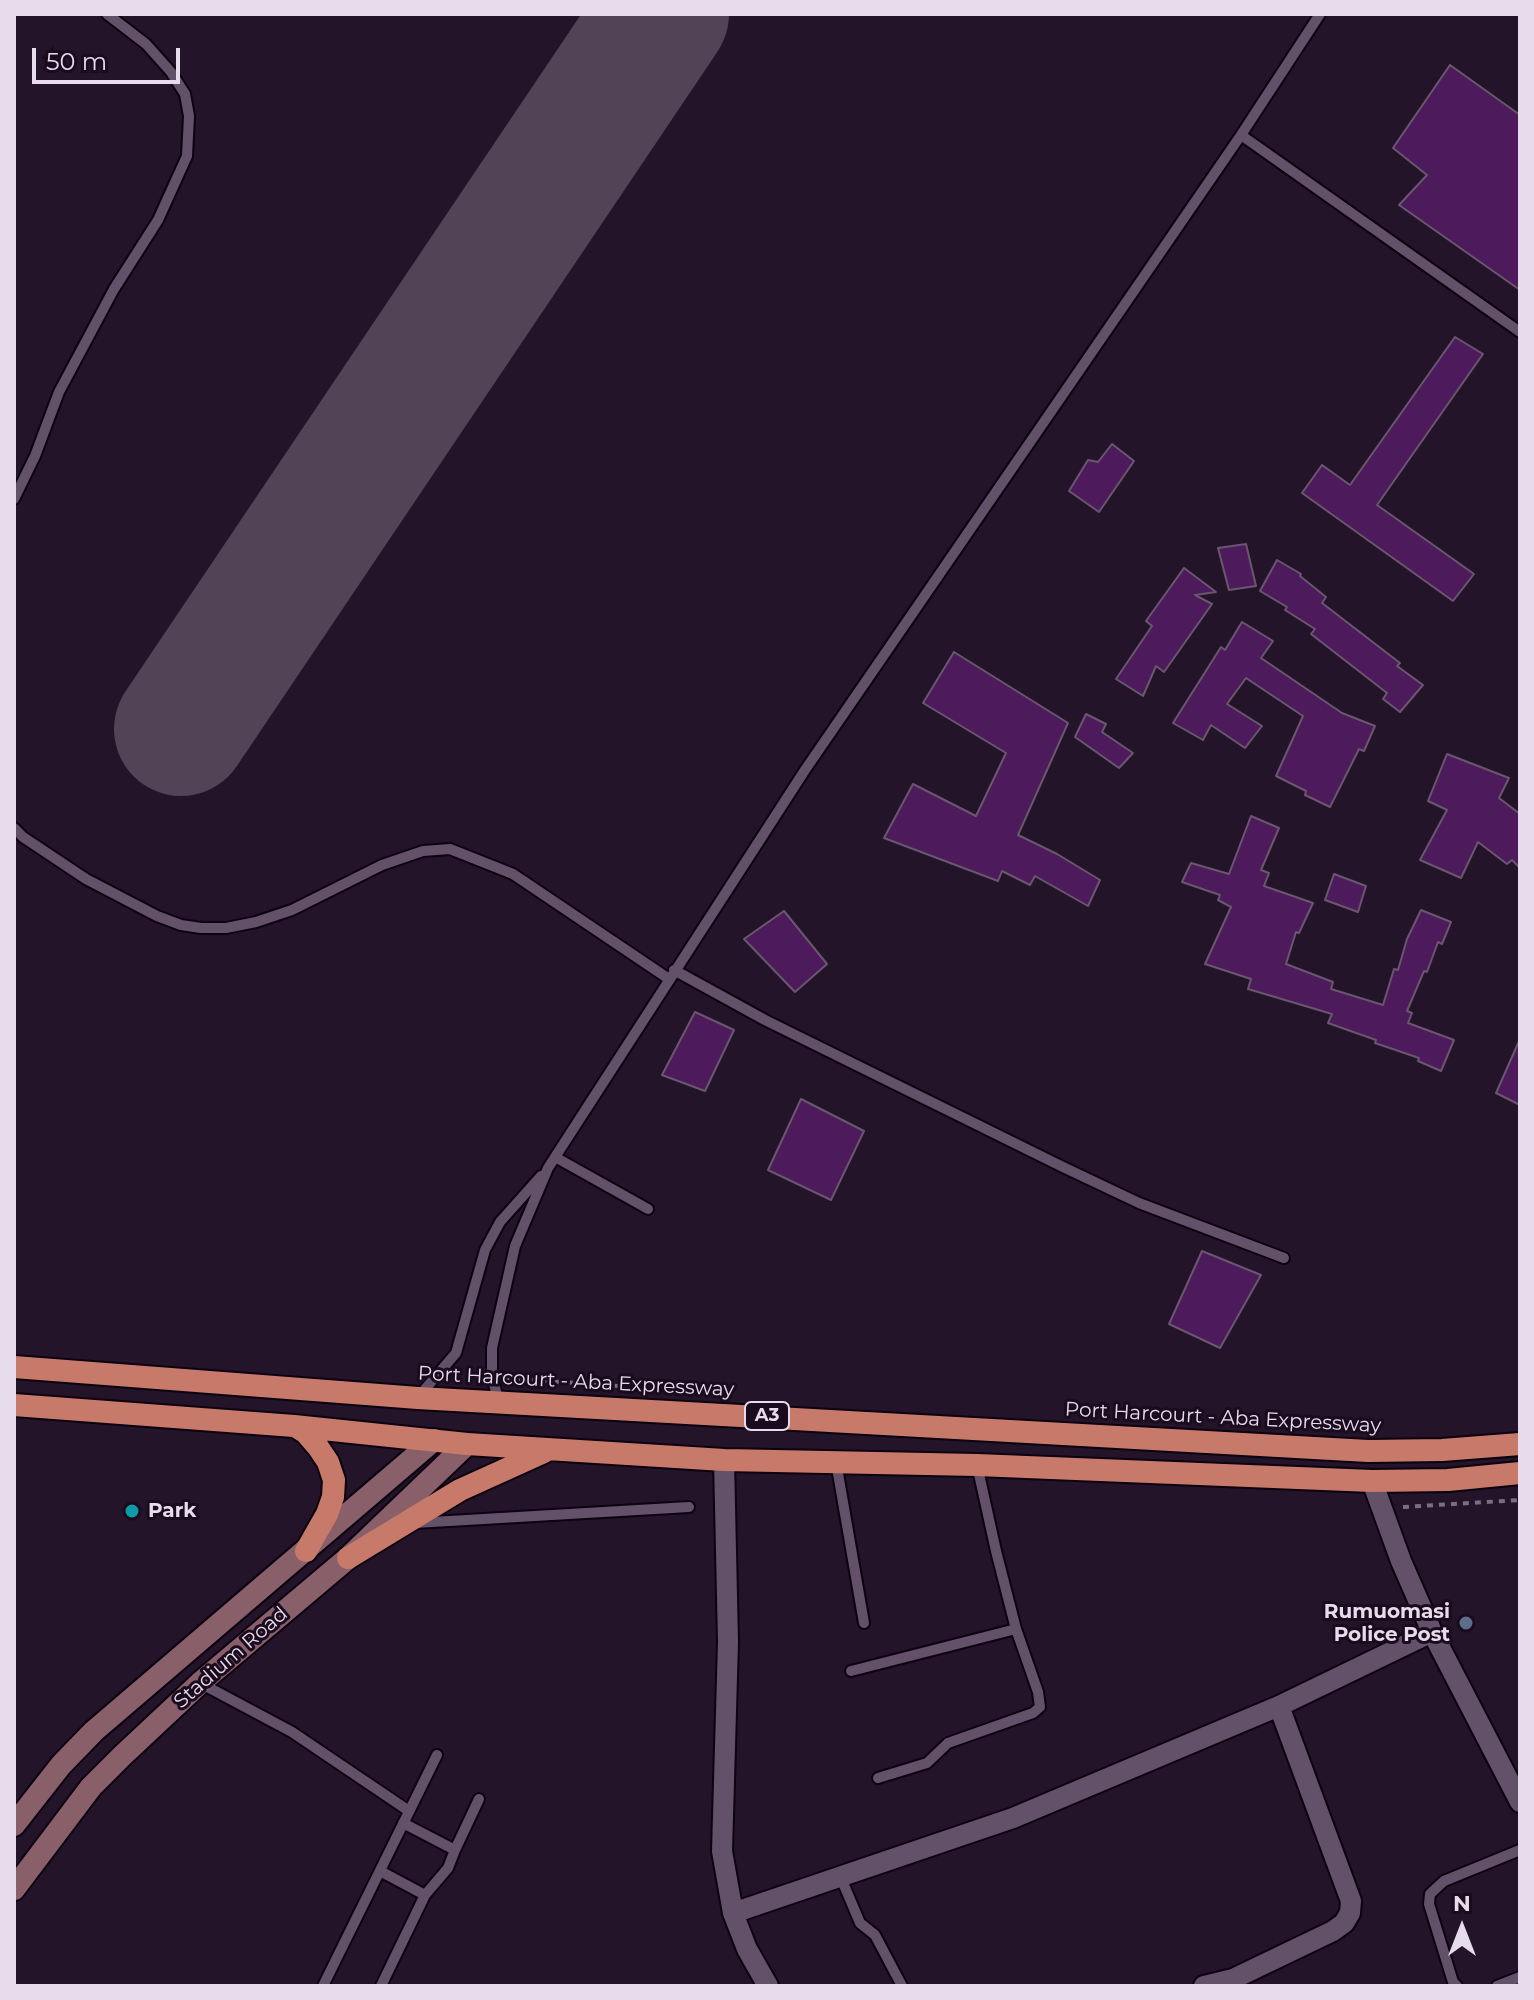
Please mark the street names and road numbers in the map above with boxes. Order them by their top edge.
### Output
street label: Port Harcourt - Aba Expressway [417,1362,735,1402]
street label: Port Harcourt - Aba Expressway [1064,1398,1382,1438]
road number: A3 [745,1402,789,1430]
street label: Stadium Road [169,1602,293,1714]

